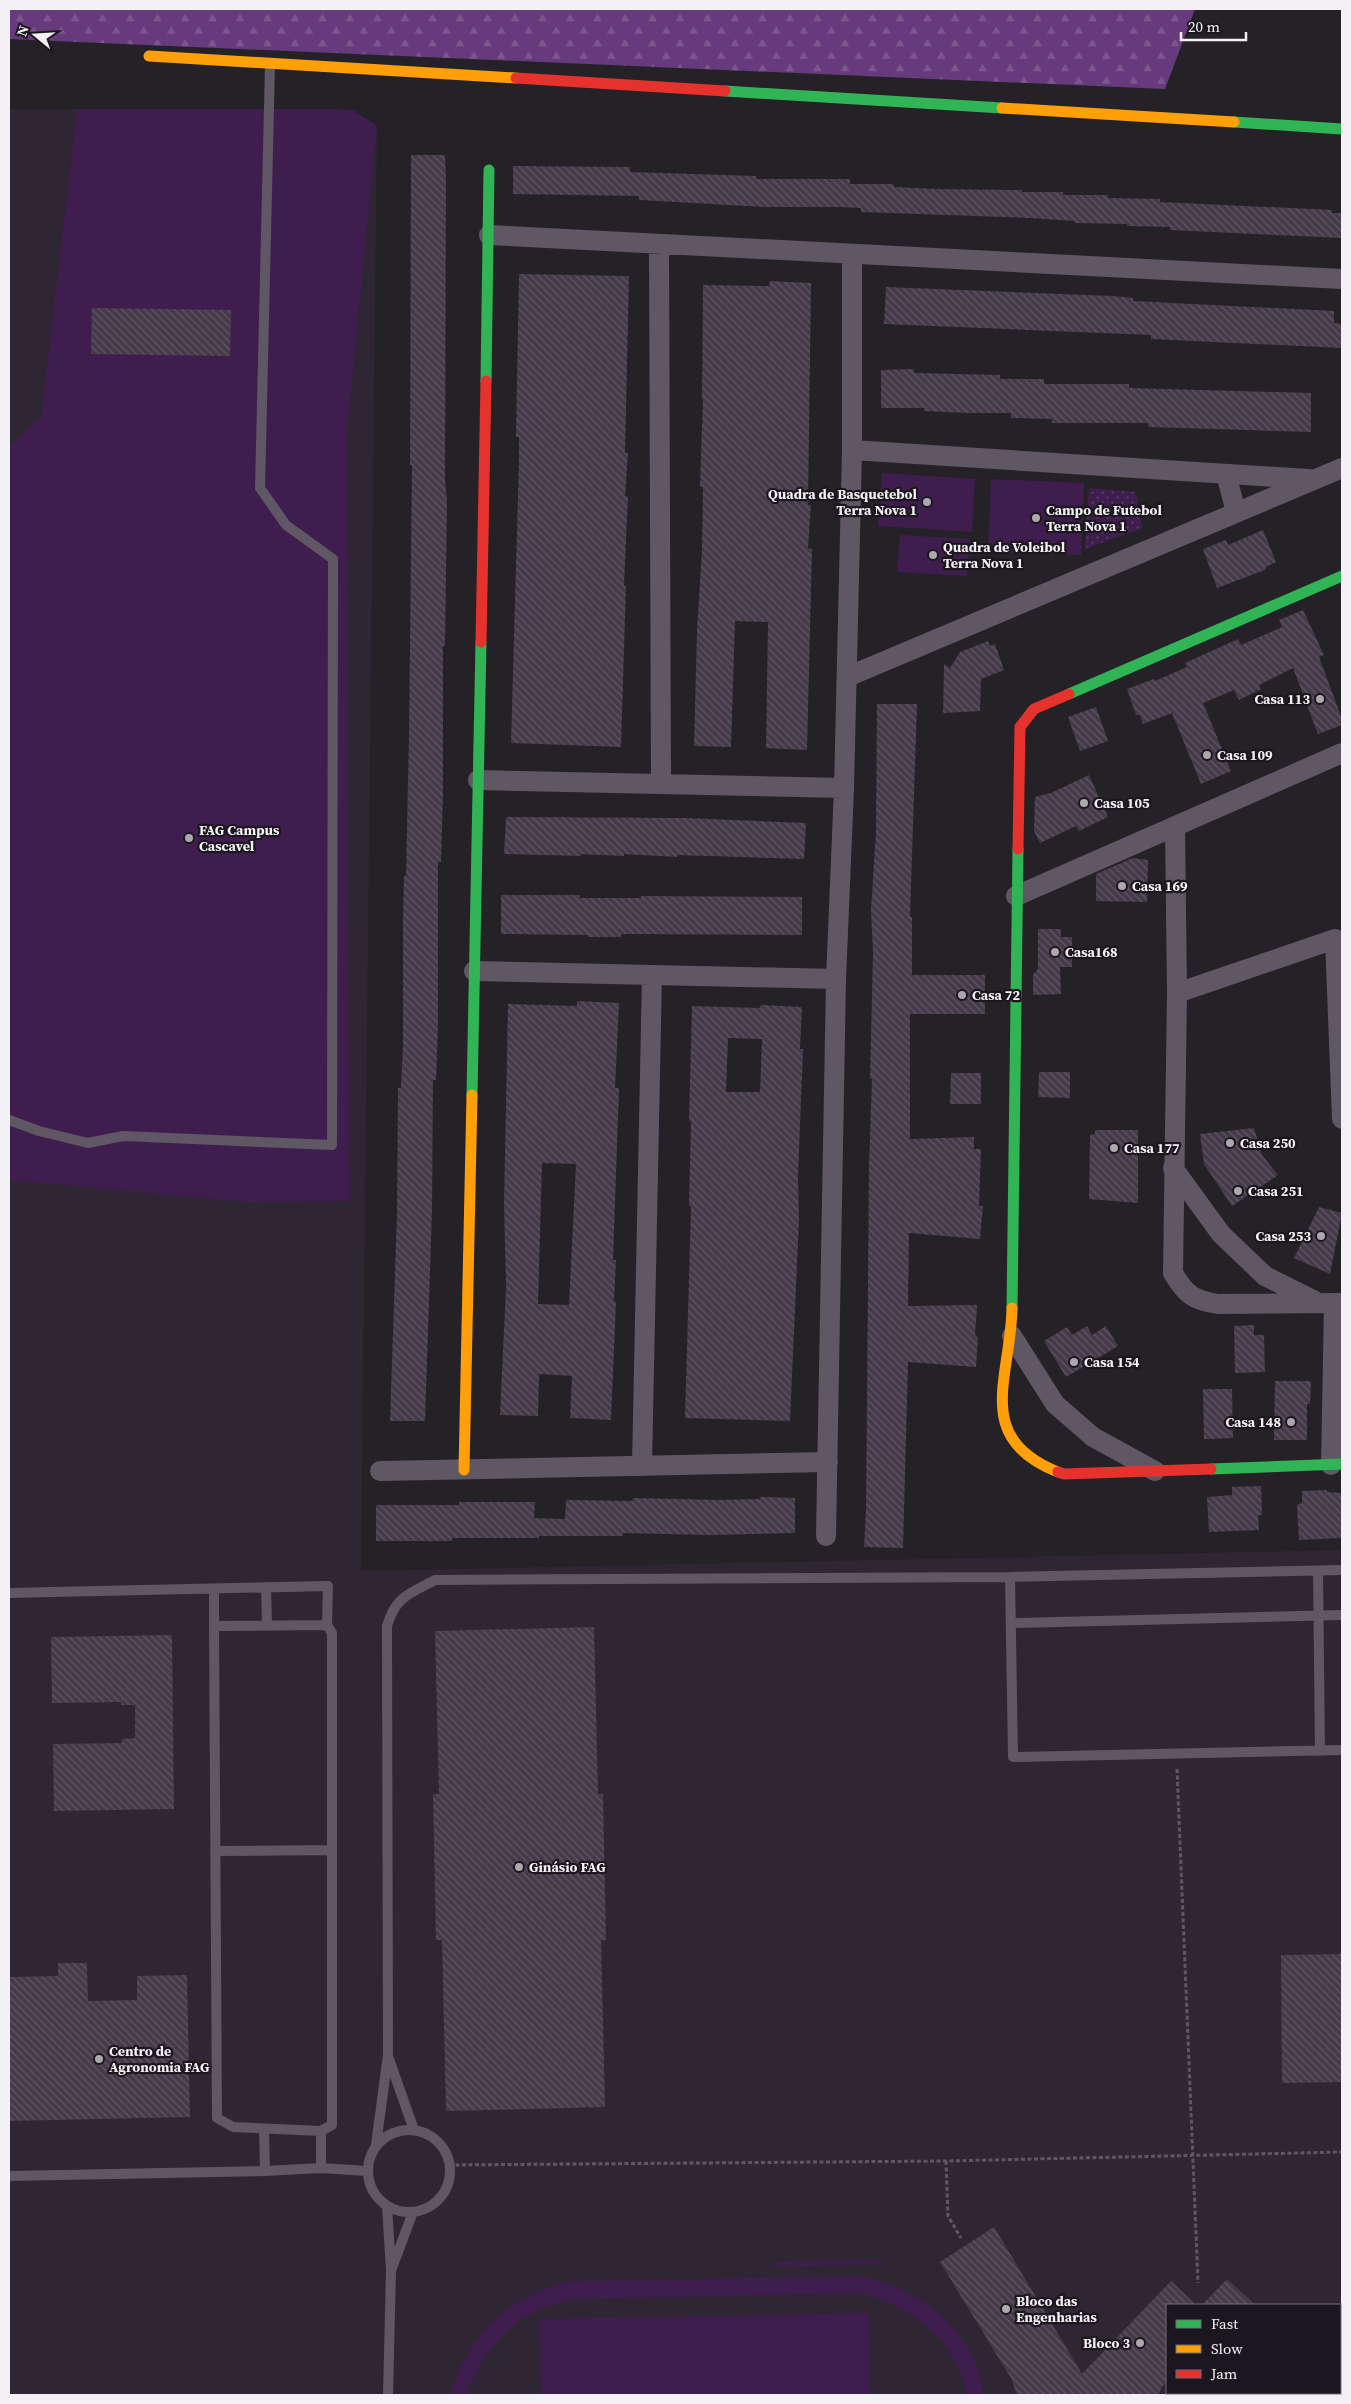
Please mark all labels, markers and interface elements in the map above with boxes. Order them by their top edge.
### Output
north arrow [10,10,60,60]
scale bar [1181,10,1246,42]
text: 20 m [1188,16,1220,37]
text: N [12,23,34,39]
place label: Quadra de Basquetebol Terra Nova 1 [768,484,917,520]
marker: Quadra de Basquetebol Terra Nova 1 [921,496,933,508]
place label: Campo de Futebol Terra Nova 1 [1046,500,1162,536]
marker: Campo de Futebol Terra Nova 1 [1030,512,1042,524]
place label: Quadra de Voleibol Terra Nova 1 [943,537,1066,573]
marker: Quadra de Voleibol Terra Nova 1 [927,549,939,561]
place label: Casa 113 [1254,689,1310,709]
marker: Casa 113 [1314,693,1326,705]
place label: Casa 109 [1217,745,1273,765]
marker: Casa 109 [1201,749,1213,761]
place label: Casa 105 [1094,793,1150,813]
marker: Casa 105 [1078,797,1090,809]
place label: FAG Campus Cascavel [199,820,280,856]
marker: FAG Campus Cascavel [183,832,195,844]
place label: Casa 169 [1132,876,1188,896]
marker: Casa 169 [1116,880,1128,892]
place label: Casa168 [1065,942,1118,962]
marker: Casa168 [1049,946,1061,958]
place label: Casa 72 [972,985,1020,1005]
marker: Casa 72 [956,989,968,1001]
place label: Casa 250 [1240,1133,1296,1153]
marker: Casa 250 [1224,1137,1236,1149]
place label: Casa 177 [1124,1138,1180,1158]
marker: Casa 177 [1108,1142,1120,1154]
place label: Casa 251 [1248,1181,1304,1201]
marker: Casa 251 [1232,1185,1244,1197]
place label: Casa 253 [1255,1226,1311,1246]
marker: Casa 253 [1315,1230,1327,1242]
place label: Casa 154 [1084,1352,1140,1372]
marker: Casa 154 [1068,1356,1080,1368]
place label: Casa 148 [1225,1412,1281,1432]
marker: Casa 148 [1285,1416,1297,1428]
place label: Ginásio FAG [529,1857,606,1877]
marker: Ginásio FAG [513,1861,525,1873]
place label: Centro de Agronomia FAG [109,2041,210,2077]
marker: Centro de Agronomia FAG [93,2053,105,2065]
place label: Bloco das Engenharias [1016,2291,1098,2327]
marker: Bloco das Engenharias [1000,2303,1012,2315]
legend [1166,2304,1341,2394]
text: Fast [1211,2313,1238,2334]
place label: Bloco 3 [1083,2333,1130,2353]
marker: Bloco 3 [1134,2337,1146,2349]
text: Slow [1211,2338,1243,2359]
text: Jam [1210,2363,1238,2384]

